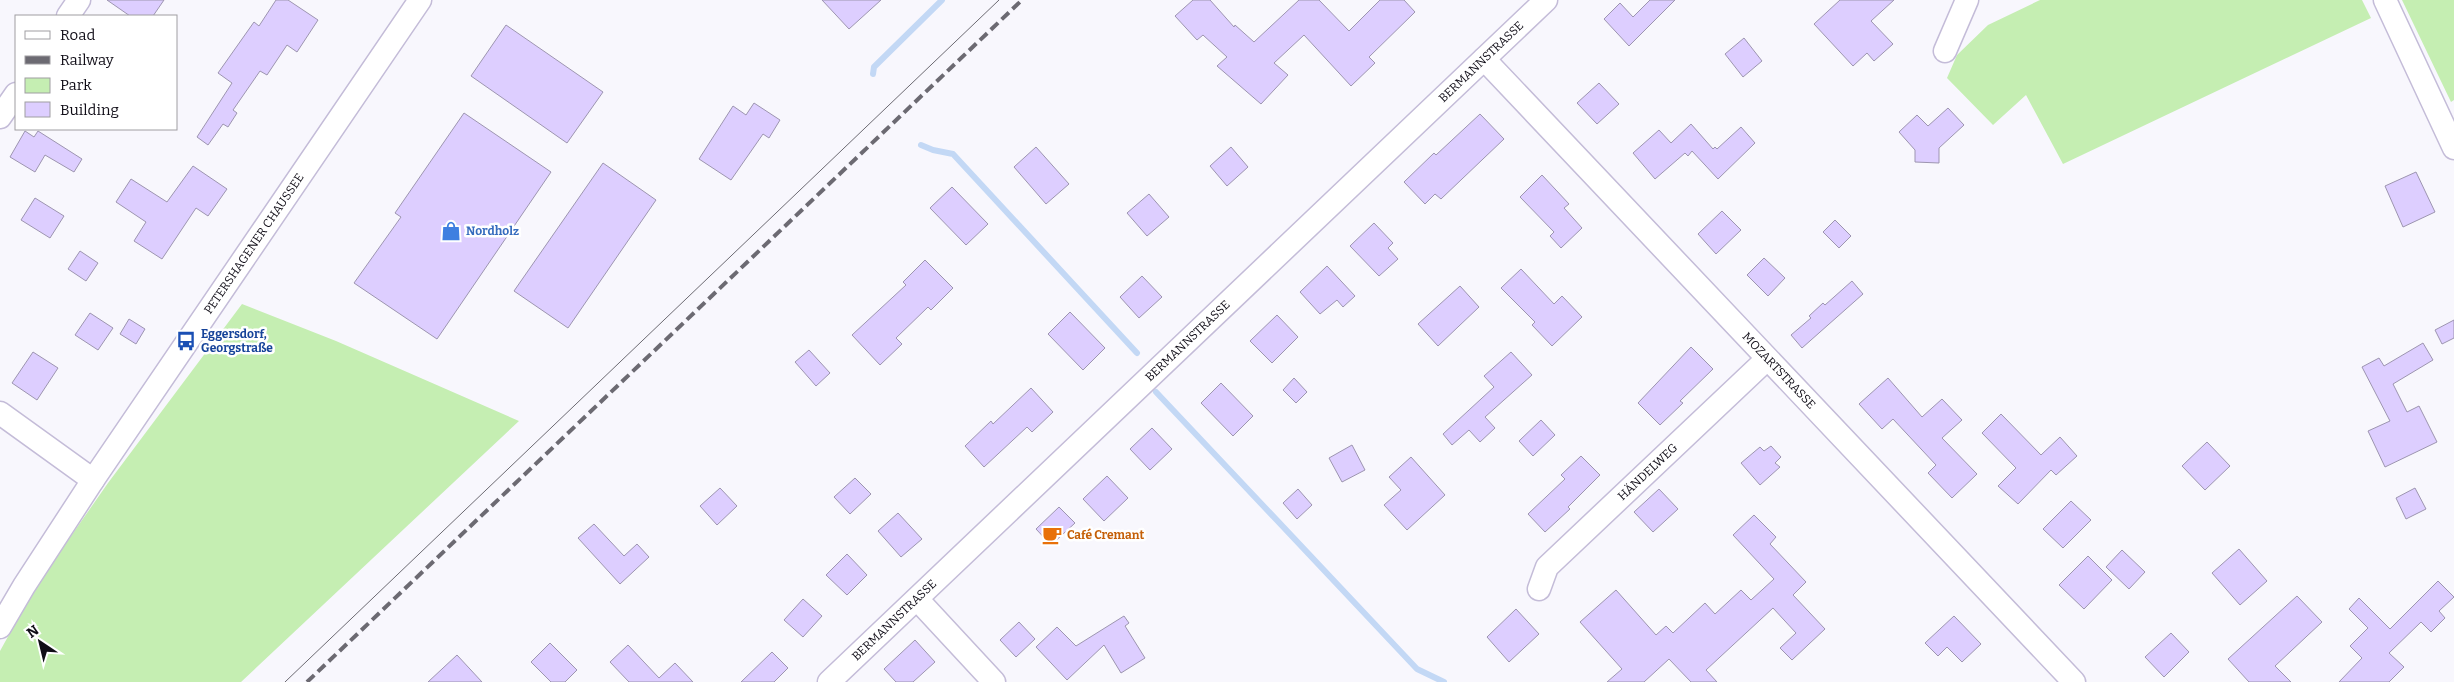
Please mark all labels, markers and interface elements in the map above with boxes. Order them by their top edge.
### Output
legend [15,15,178,130]
street label: BERMANNSTRASSE [1436,18,1526,105]
text: Road [60,26,95,44]
text: Railway [60,51,114,69]
text: Park [60,76,92,94]
text: Building [60,101,119,119]
street label: PETERSHAGENER CHAUSSEE [201,171,307,317]
shop icon: Nordholz [440,220,462,242]
place label: Nordholz [466,224,519,238]
street label: BERMANNSTRASSE [1143,297,1233,384]
place label: Eggersdorf, Georgstraße [201,327,273,355]
street label: MOZARTSTRASSE [1740,329,1818,412]
bus stop icon: Eggersdorf, Georgstraße [175,330,197,352]
street label: HÄNDELWEG [1615,440,1680,503]
cafe icon: Café Cremant [1041,524,1063,546]
place label: Café Cremant [1067,528,1145,542]
street label: BERMANNSTRASSE [849,577,939,663]
north arrow [15,617,65,667]
text: N [24,622,42,642]

